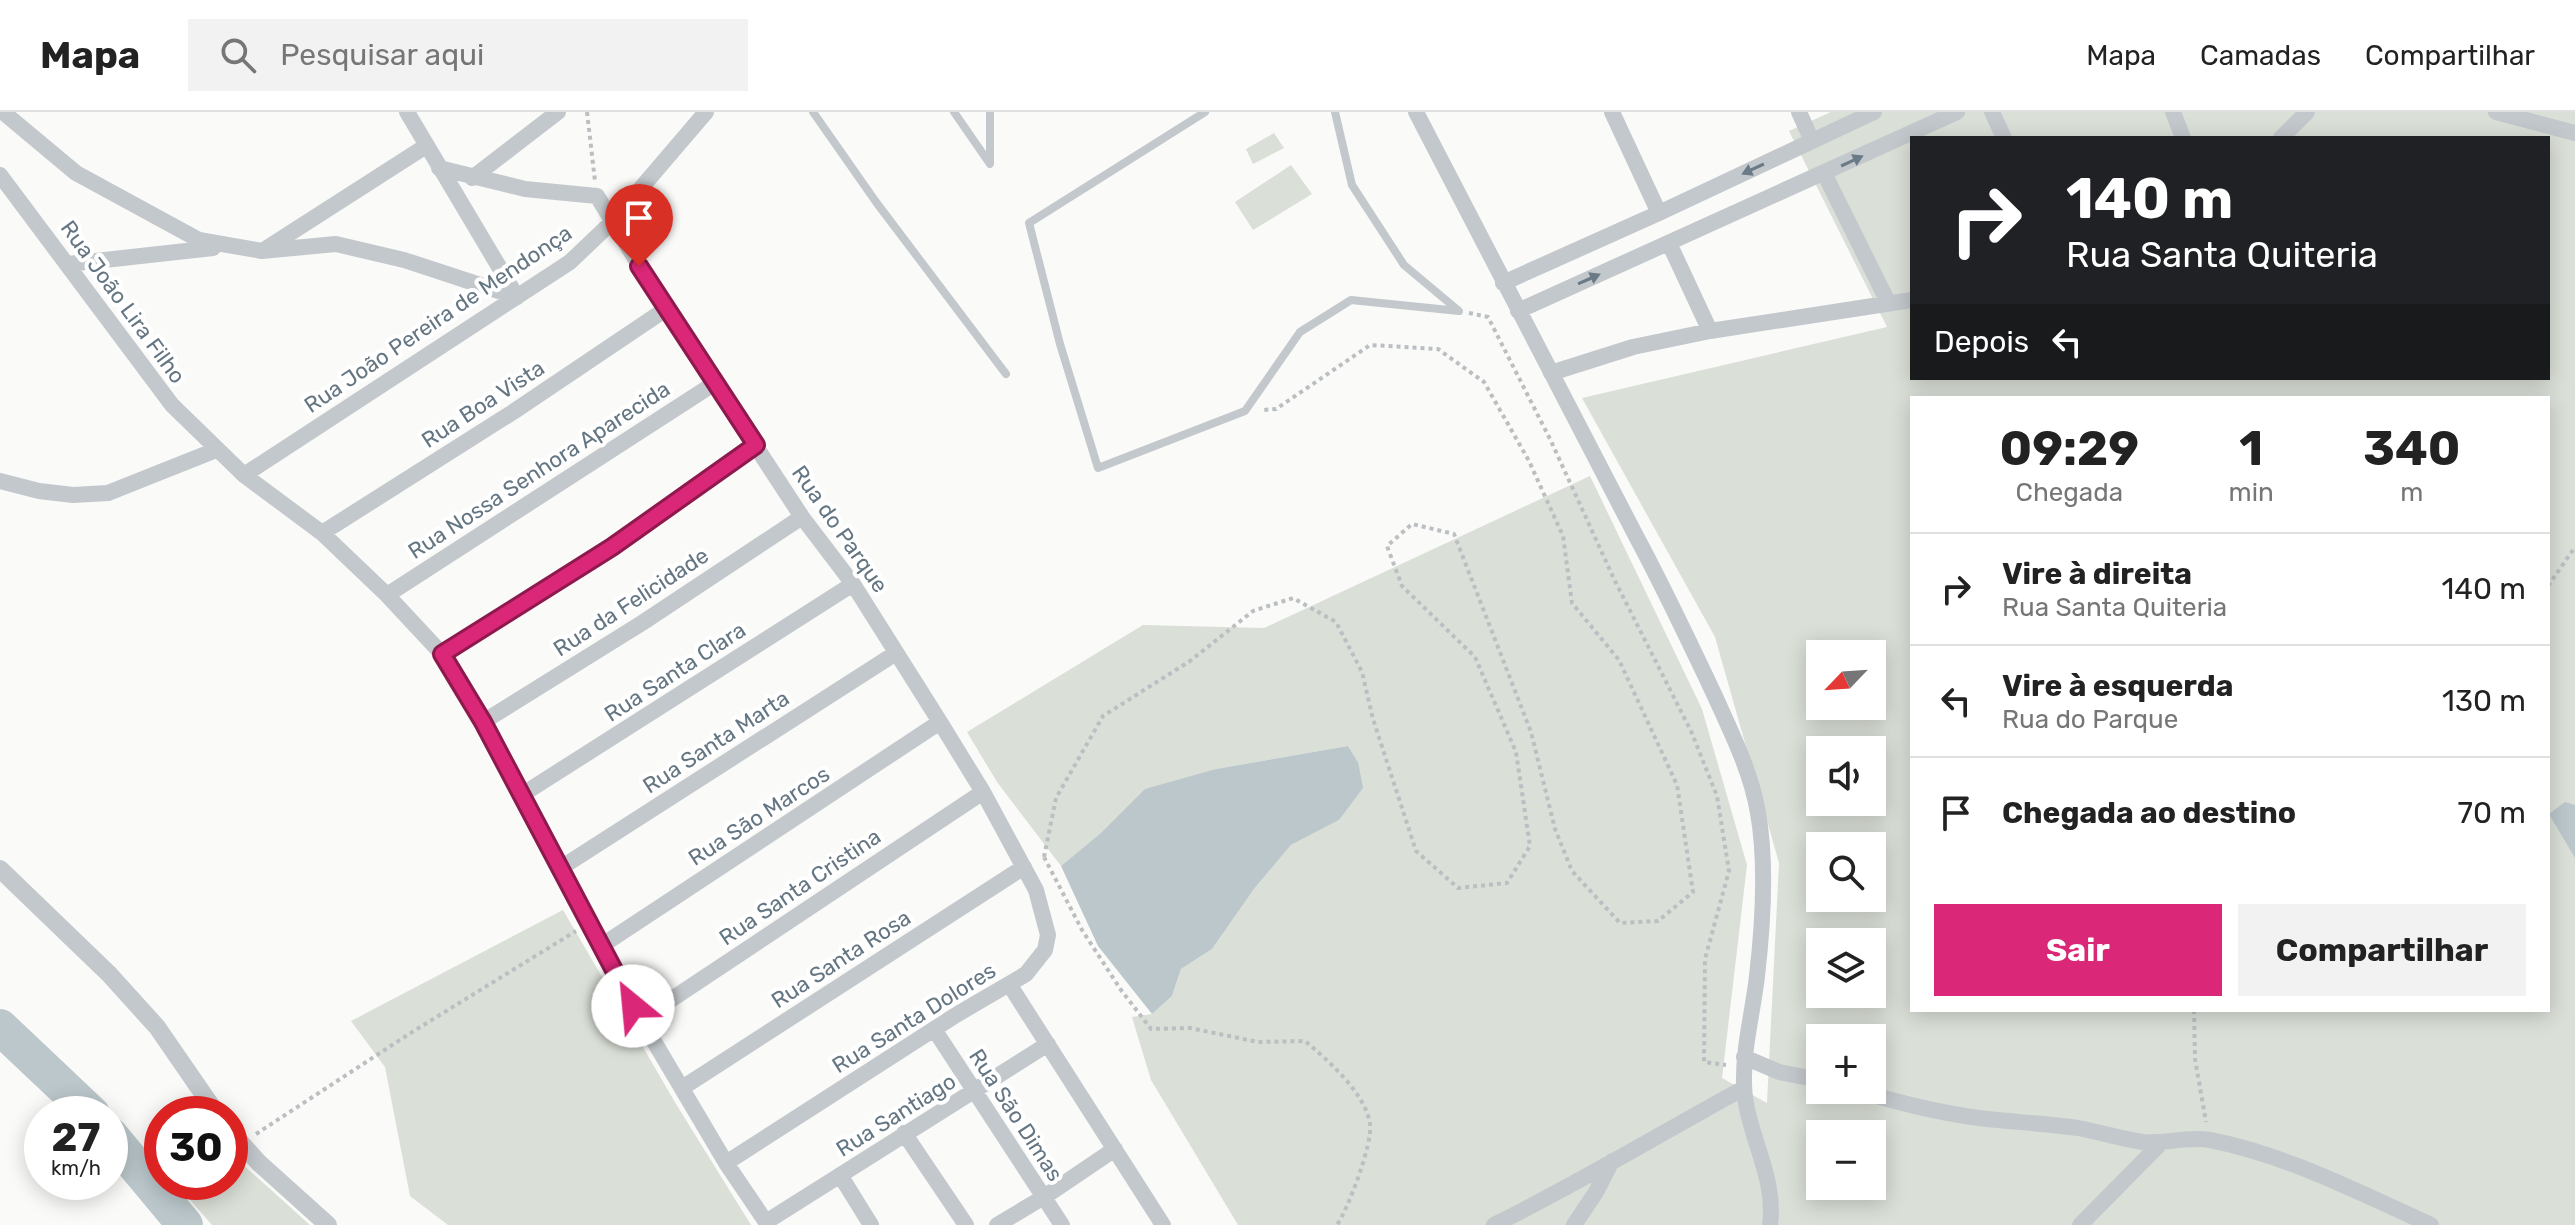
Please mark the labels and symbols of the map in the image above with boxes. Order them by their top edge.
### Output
one-way arrow [1840,154,1863,167]
one-way arrow [1741,162,1765,176]
pin [605,184,673,266]
street label: Rua João Lira Filho [55,215,191,389]
street label: Rua João Pereira de Mendonça [299,219,577,419]
one-way arrow [1577,273,1601,286]
street label: Rua Boa Vista [416,354,550,454]
street label: Rua Nossa Senhora Aparecida [403,375,675,565]
street label: Rua do Parque [786,460,894,598]
street label: Rua da Felicidade [548,542,714,662]
street label: Rua Santa Clara [599,616,751,728]
north arrow [1806,640,1886,720]
street label: Rua Santa Marta [638,685,794,799]
street label: Rua São Marcos [683,760,835,872]
street label: Rua Santa Cristina [714,823,886,951]
street label: Rua Santa Rosa [766,904,916,1014]
street label: Rua Santa Dolores [827,957,1001,1079]
position arrow [591,964,675,1048]
street label: Rua São Dimas [963,1044,1069,1186]
street label: Rua Santiago [831,1068,961,1162]
speed limit sign: 30 [144,1096,248,1200]

